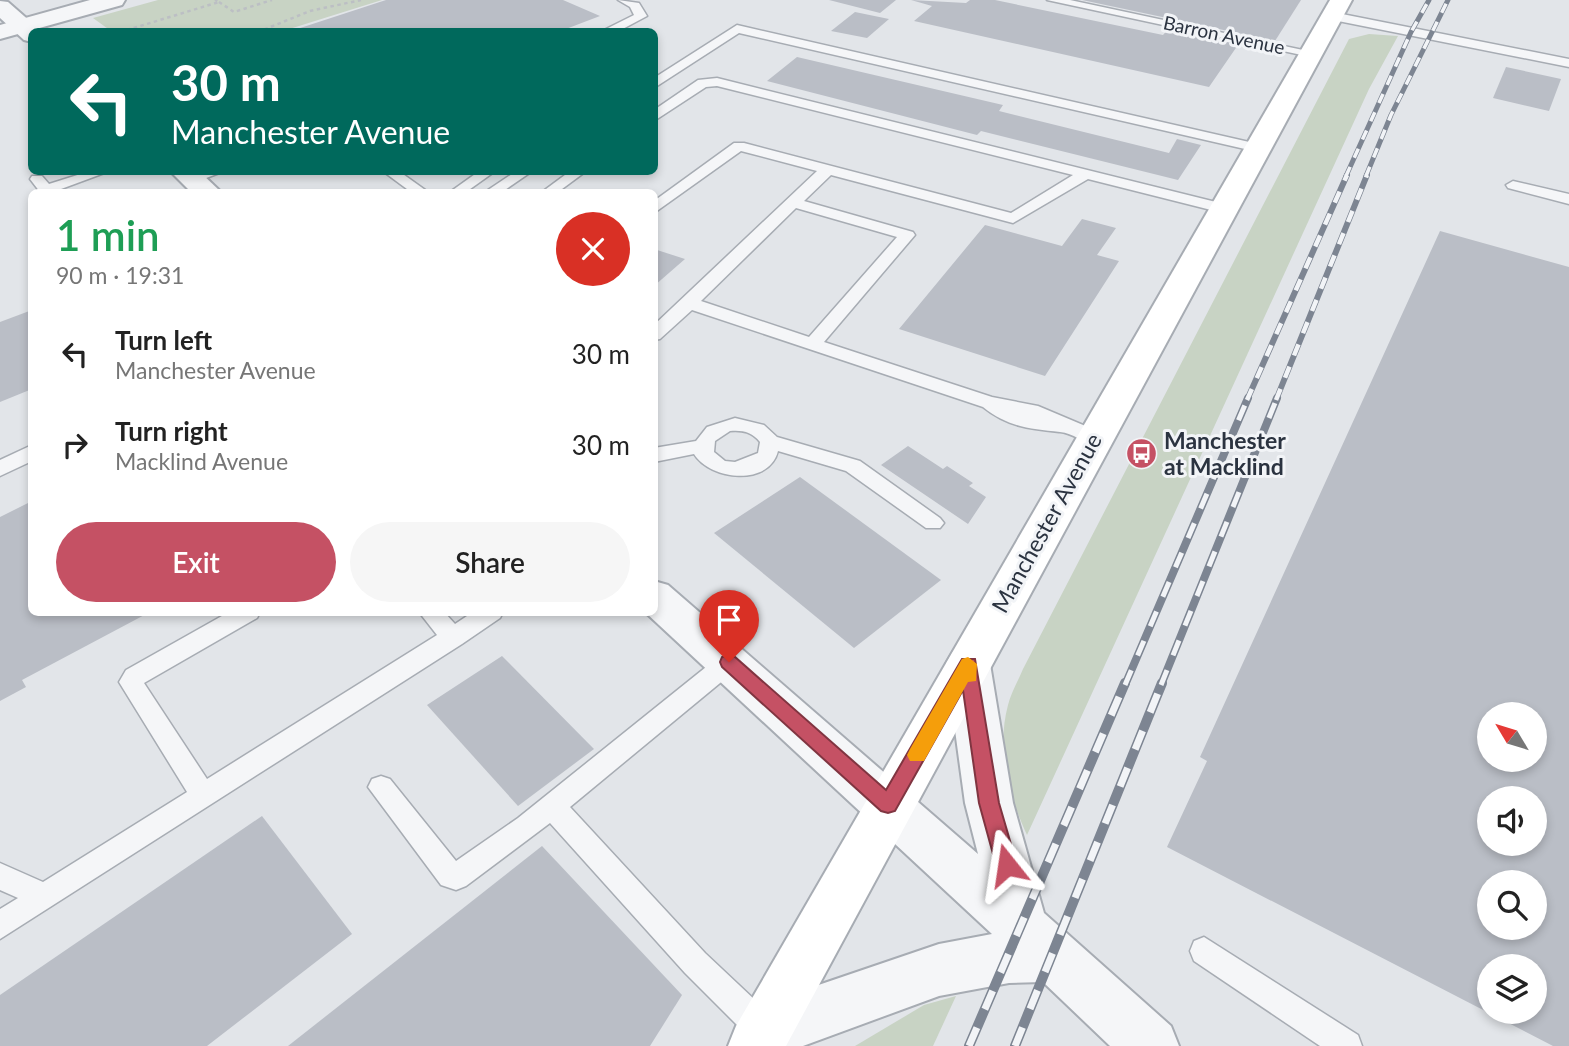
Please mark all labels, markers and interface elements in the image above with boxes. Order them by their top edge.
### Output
street label: Barron Avenue [1161,10,1287,59]
text: 30 m [171,53,281,111]
icon: left [56,56,147,147]
text: Manchester Avenue [171,112,450,151]
text: 1 min [56,210,160,260]
button: close [556,212,630,286]
text: 90 m · 19:31 [56,261,184,289]
text: Turn left [115,324,212,356]
icon: left [56,335,94,373]
text: 30 m [572,338,630,370]
text: Manchester Avenue [115,356,316,384]
text: Turn right [115,415,228,447]
icon: right [56,426,94,464]
place label: Manchester at Macklind [1164,426,1286,480]
street label: Manchester Avenue [985,428,1107,617]
text: 30 m [572,429,630,461]
bus stop icon: Manchester at Macklind [1124,437,1158,471]
text: Macklind Avenue [115,447,288,475]
button: Exit [56,522,336,602]
button: Share [350,522,630,602]
pin [699,590,759,662]
icon: arrive [710,601,748,639]
north arrow [1477,702,1547,772]
map controls [1477,702,1547,1024]
button: sound [1477,786,1547,856]
position arrow [970,828,1044,902]
button: search [1477,870,1547,940]
button: layers [1477,954,1547,1024]

